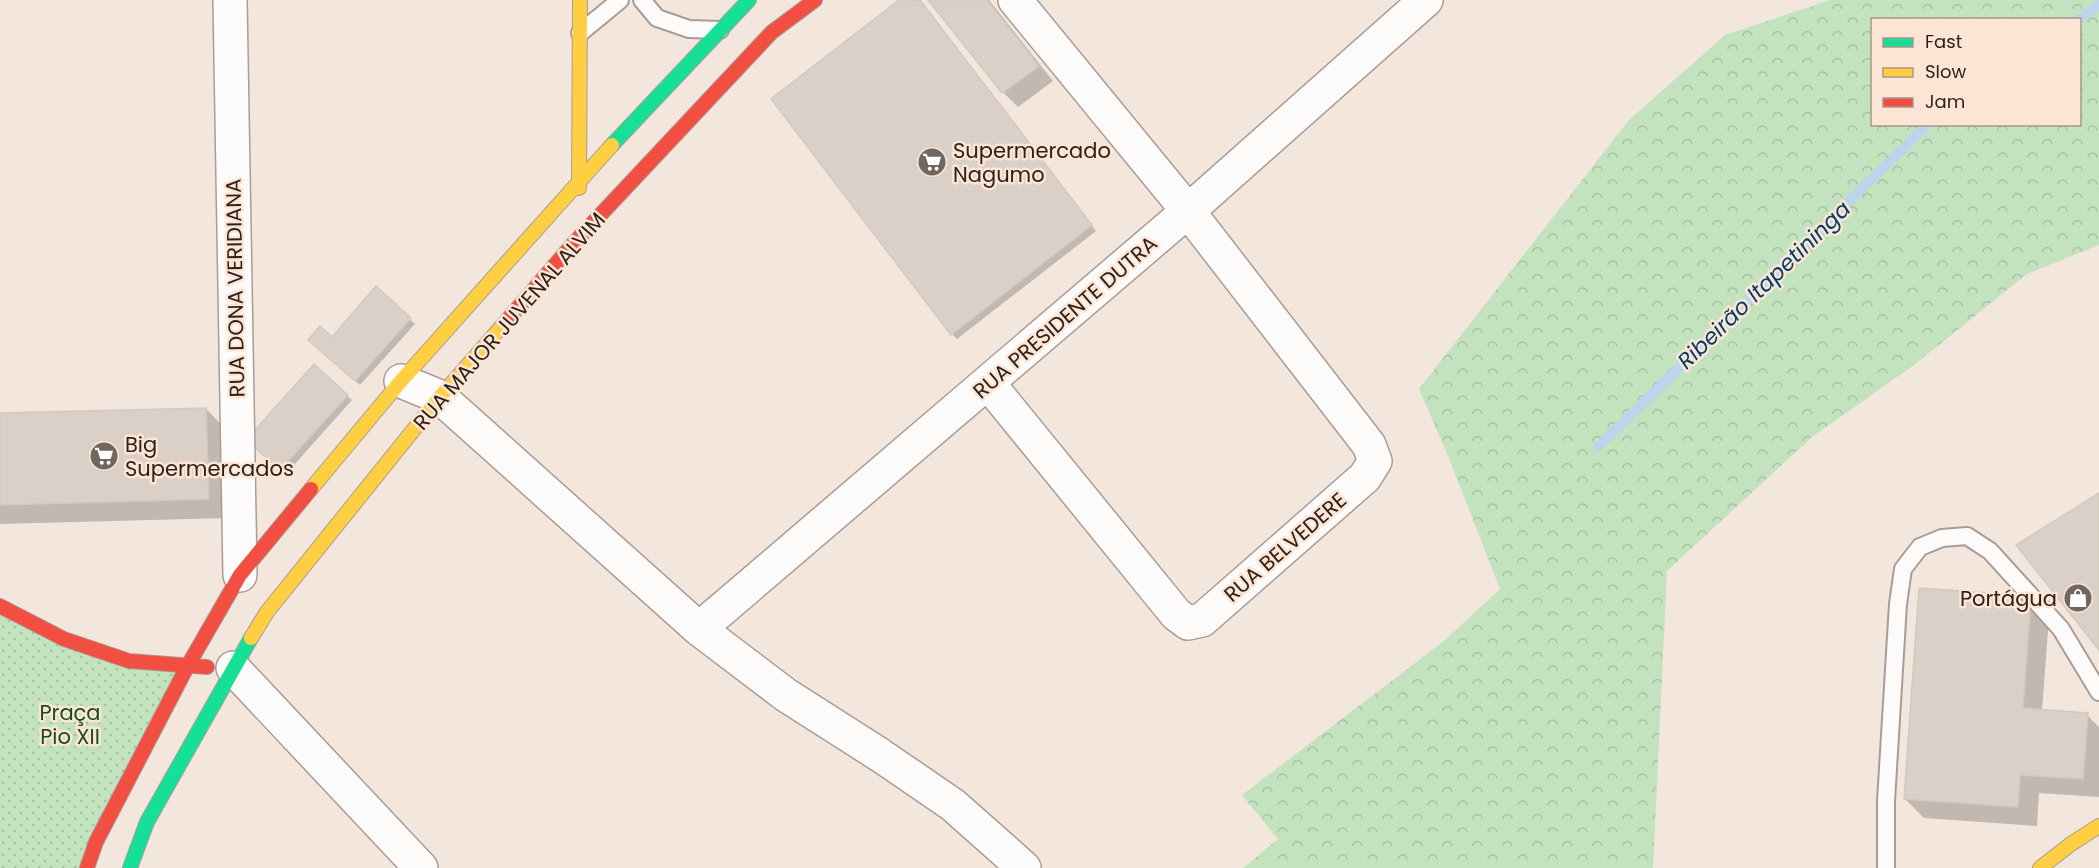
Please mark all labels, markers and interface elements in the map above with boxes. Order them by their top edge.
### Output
legend [1871,18,2081,126]
text: Fast [1925,29,1962,54]
text: Slow [1925,59,1967,84]
text: Jam [1925,89,1965,114]
place label: Supermercado Nagumo [953,136,1111,189]
supermarket icon: Supermercado Nagumo [916,146,948,178]
street label: RUA DONA VERIDIANA [219,178,251,398]
water label: Ribeirão Itapetininga [1671,194,1858,376]
street label: RUA MAJOR JUVENAL ALVIM [406,206,612,436]
street label: RUA PRESIDENTE DUTRA [967,229,1163,405]
place label: Big Supermercados [125,430,294,483]
supermarket icon: Big Supermercados [88,440,120,472]
street label: RUA BELVEDERE [1218,486,1352,608]
shop icon: Portágua [2062,582,2094,614]
place label: Portágua [1960,584,2057,613]
park label: Praça Pio XII [39,698,101,751]

